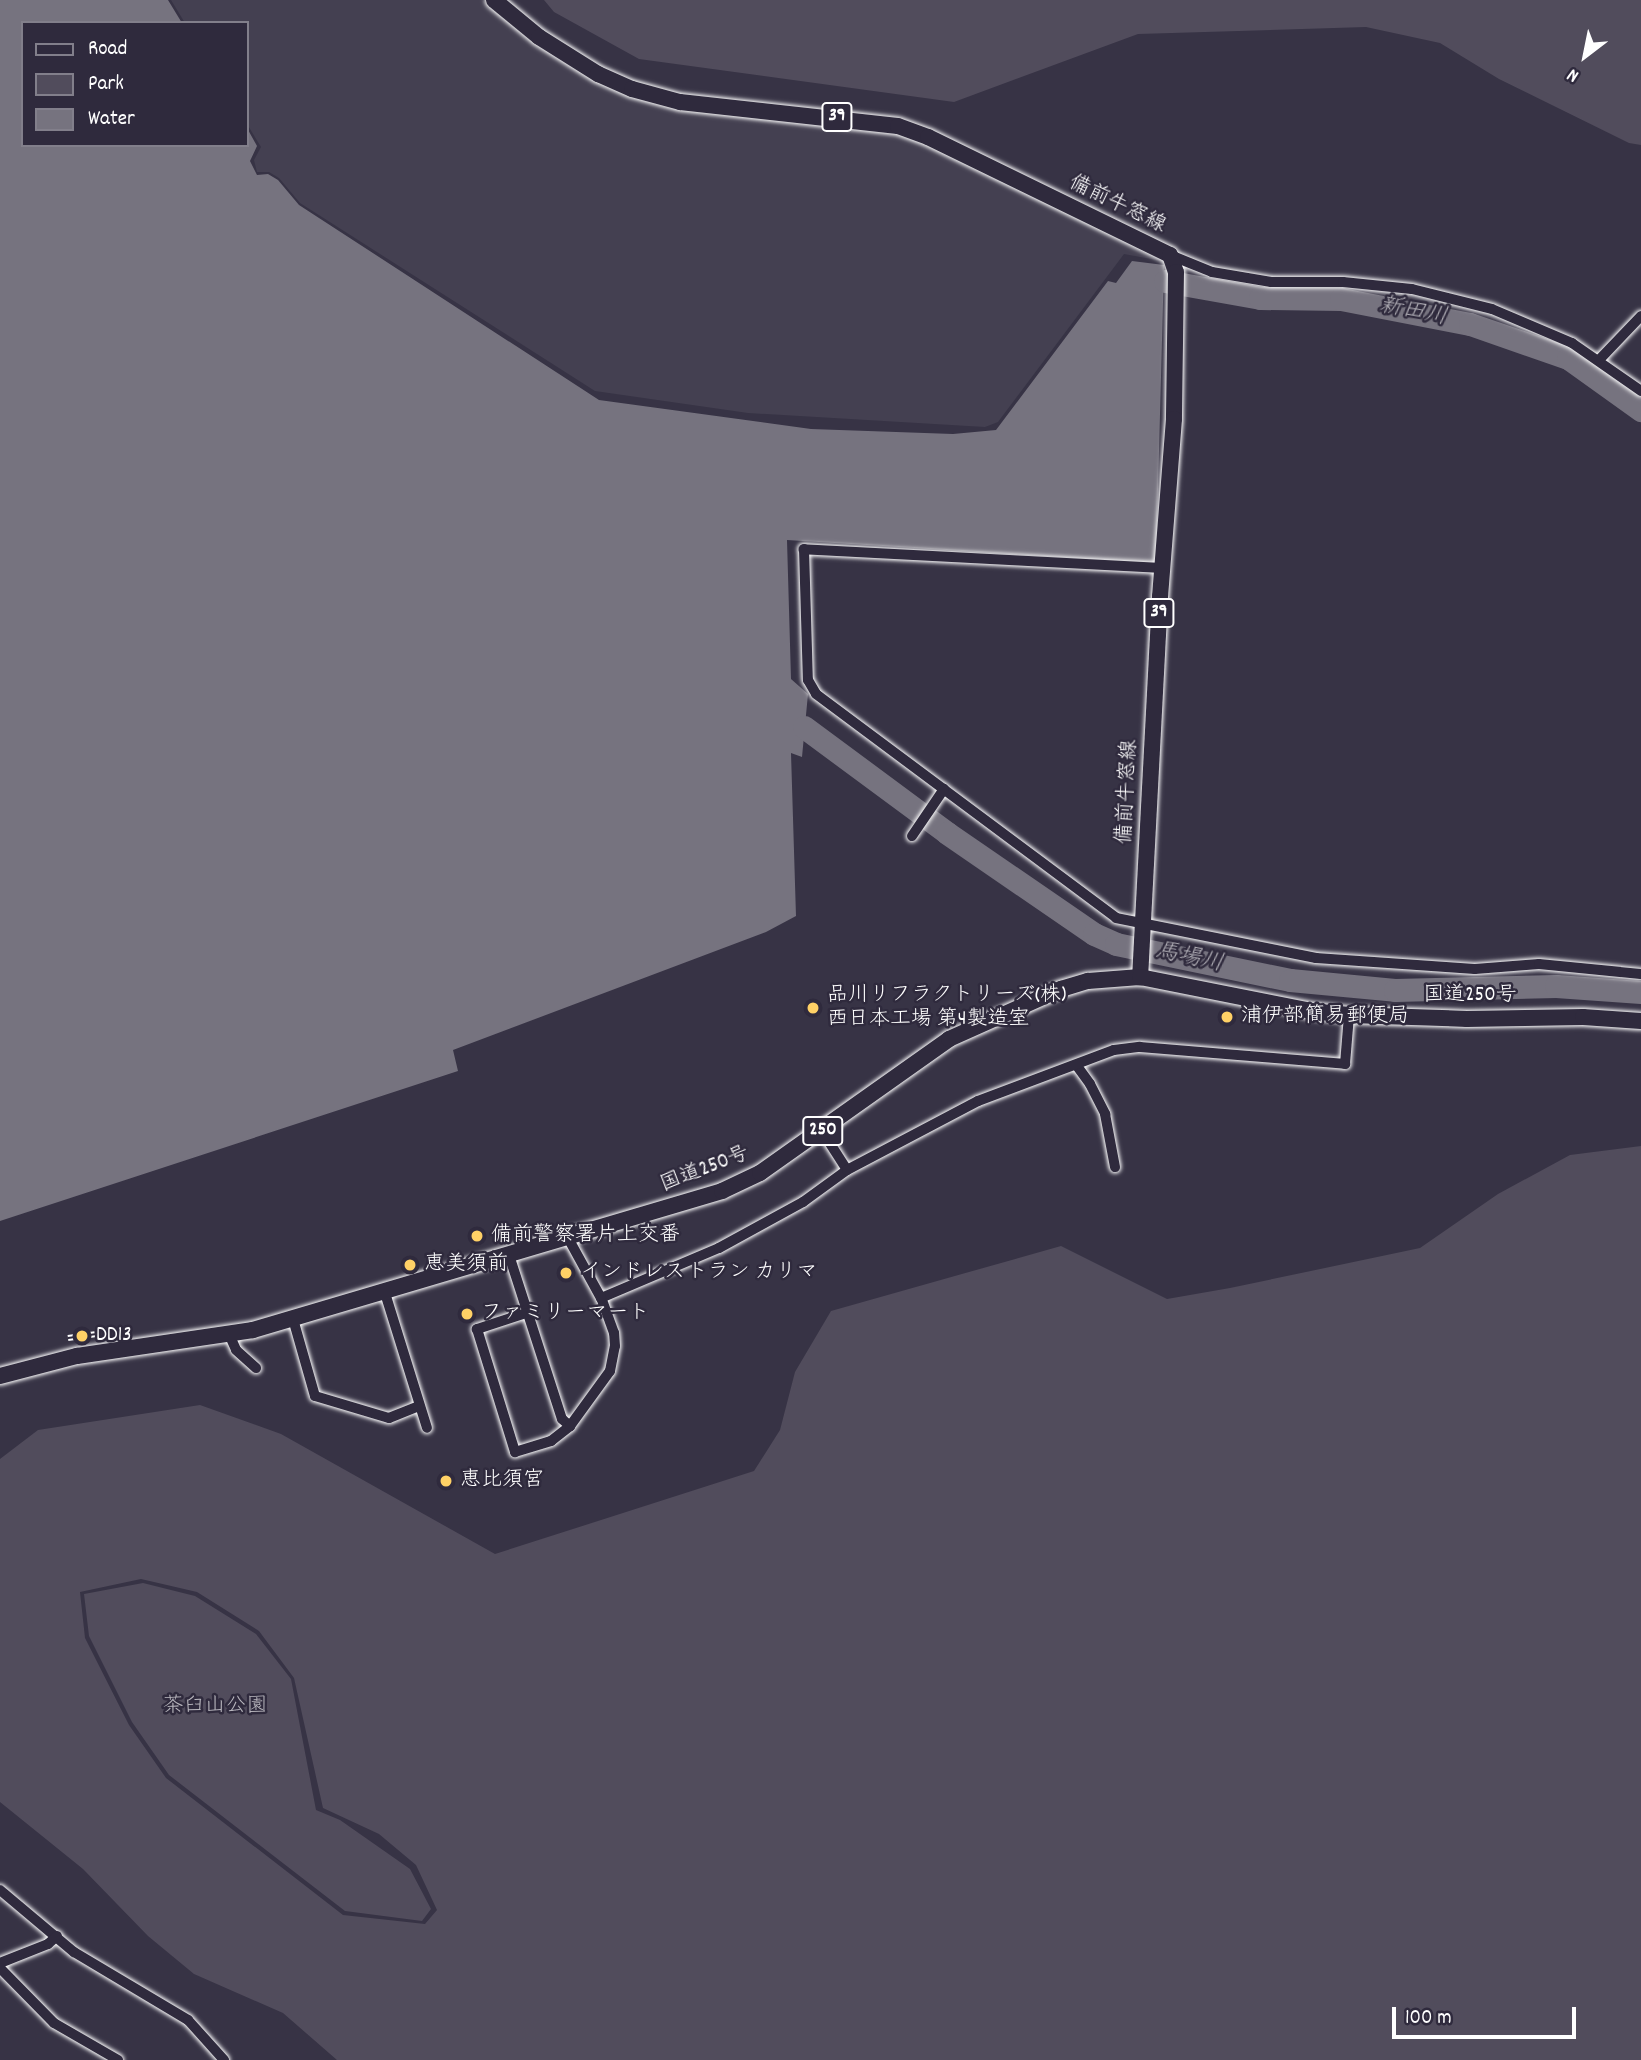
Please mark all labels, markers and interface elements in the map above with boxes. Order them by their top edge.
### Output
legend [21,21,248,147]
north arrow [1550,21,1620,91]
text: Road [88,35,127,65]
text: N [1562,60,1585,88]
text: Park [88,70,124,100]
road number: 39 [821,102,853,132]
text: Water [88,105,135,135]
street label: 備前牛窓線 [1064,171,1170,239]
water label: 新田川 [1377,293,1449,333]
road number: 39 [1143,598,1175,628]
street label: 備前牛窓線 [1113,739,1143,845]
water label: 馬場川 [1152,938,1226,980]
place label: 品川リフラクトリーズ(株) 西日本工場 第4製造室 [827,983,1068,1033]
street label: 国道250号 [1423,983,1517,1009]
marker: 品川リフラクトリーズ(株) 西日本工場 第4製造室 [805,1000,821,1016]
place label: 浦伊部簡易郵便局 [1241,1004,1409,1030]
marker: 浦伊部簡易郵便局 [1219,1009,1235,1025]
road number: 250 [802,1116,844,1147]
street label: 国道250号 [657,1142,753,1198]
place label: 備前警察署片上交番 [491,1223,680,1249]
marker: 備前警察署片上交番 [469,1228,485,1244]
place label: 恵美須前 [424,1252,508,1278]
marker: 恵美須前 [402,1257,418,1273]
place label: インドレストラン カリマ [580,1260,816,1286]
marker: インドレストラン カリマ [558,1265,574,1281]
place label: ファミリーマート [481,1301,649,1327]
marker: ファミリーマート [459,1306,475,1322]
place label: DD13 [96,1323,132,1349]
marker: DD13 [74,1328,90,1344]
place label: 恵比須宮 [460,1468,544,1494]
marker: 恵比須宮 [438,1473,454,1489]
park label: 茶臼山公園 [163,1694,267,1720]
scale bar [1396,1994,1580,2038]
text: 100 m [1405,2004,1452,2034]

